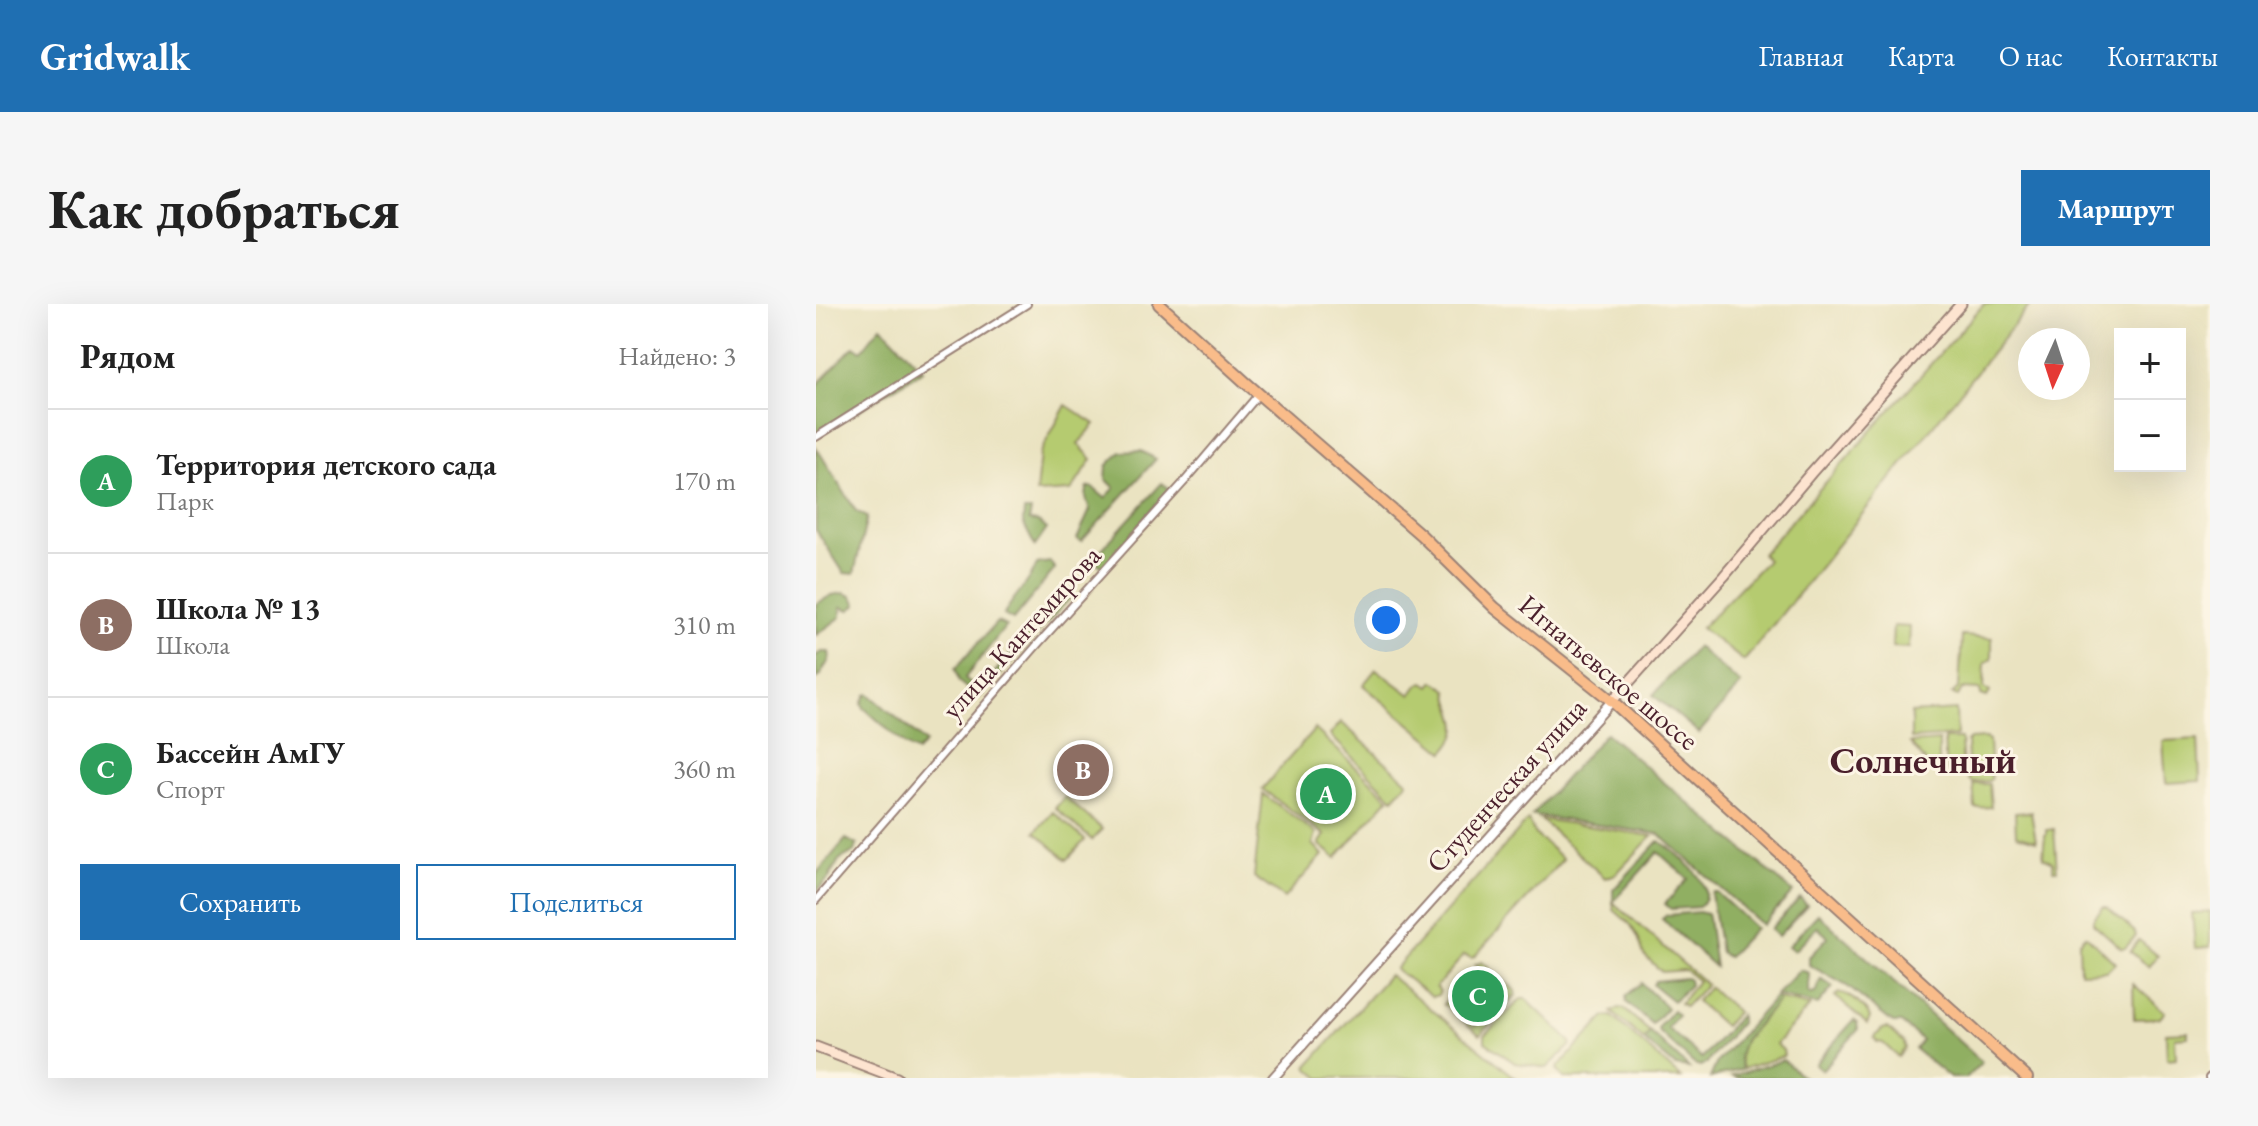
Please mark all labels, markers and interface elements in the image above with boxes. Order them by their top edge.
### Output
text: Gridwalk [40,32,190,81]
text: Главная [1759,38,1844,74]
text: Карта [1888,38,1955,74]
text: О нас [1999,38,2063,74]
text: Контакты [2107,38,2218,74]
button: Маршрут [2021,170,2210,246]
text: Как добраться [48,172,400,245]
north arrow [2018,328,2090,400]
map controls [2114,328,2186,472]
button: + [2114,328,2186,400]
text: Рядом [80,334,175,378]
text: Найдено: 3 [618,339,736,373]
button: − [2114,400,2186,472]
text: Территория детского сада [156,445,496,484]
text: A [97,464,115,498]
text: 170 m [673,464,736,498]
text: Парк [156,484,214,518]
street label: улица Кантемирова [934,537,1109,726]
street label: Игнатьевское шоссе [1512,586,1706,758]
text: Школа № 13 [156,589,321,628]
your location [1366,600,1406,640]
text: B [98,608,114,642]
text: 310 m [673,608,736,642]
text: Школа [156,628,230,662]
street label: Студенческая улица [1418,689,1595,880]
text: Бассейн АмГУ [156,733,345,772]
district label: Солнечный [1830,737,2016,784]
pin: B [1057,740,1109,800]
text: C [97,752,115,786]
text: 360 m [673,752,736,786]
pin: A [1300,764,1352,824]
text: Спорт [156,772,225,806]
button: Сохранить [80,864,400,940]
button: Поделиться [416,864,736,940]
pin: C [1452,966,1504,1026]

